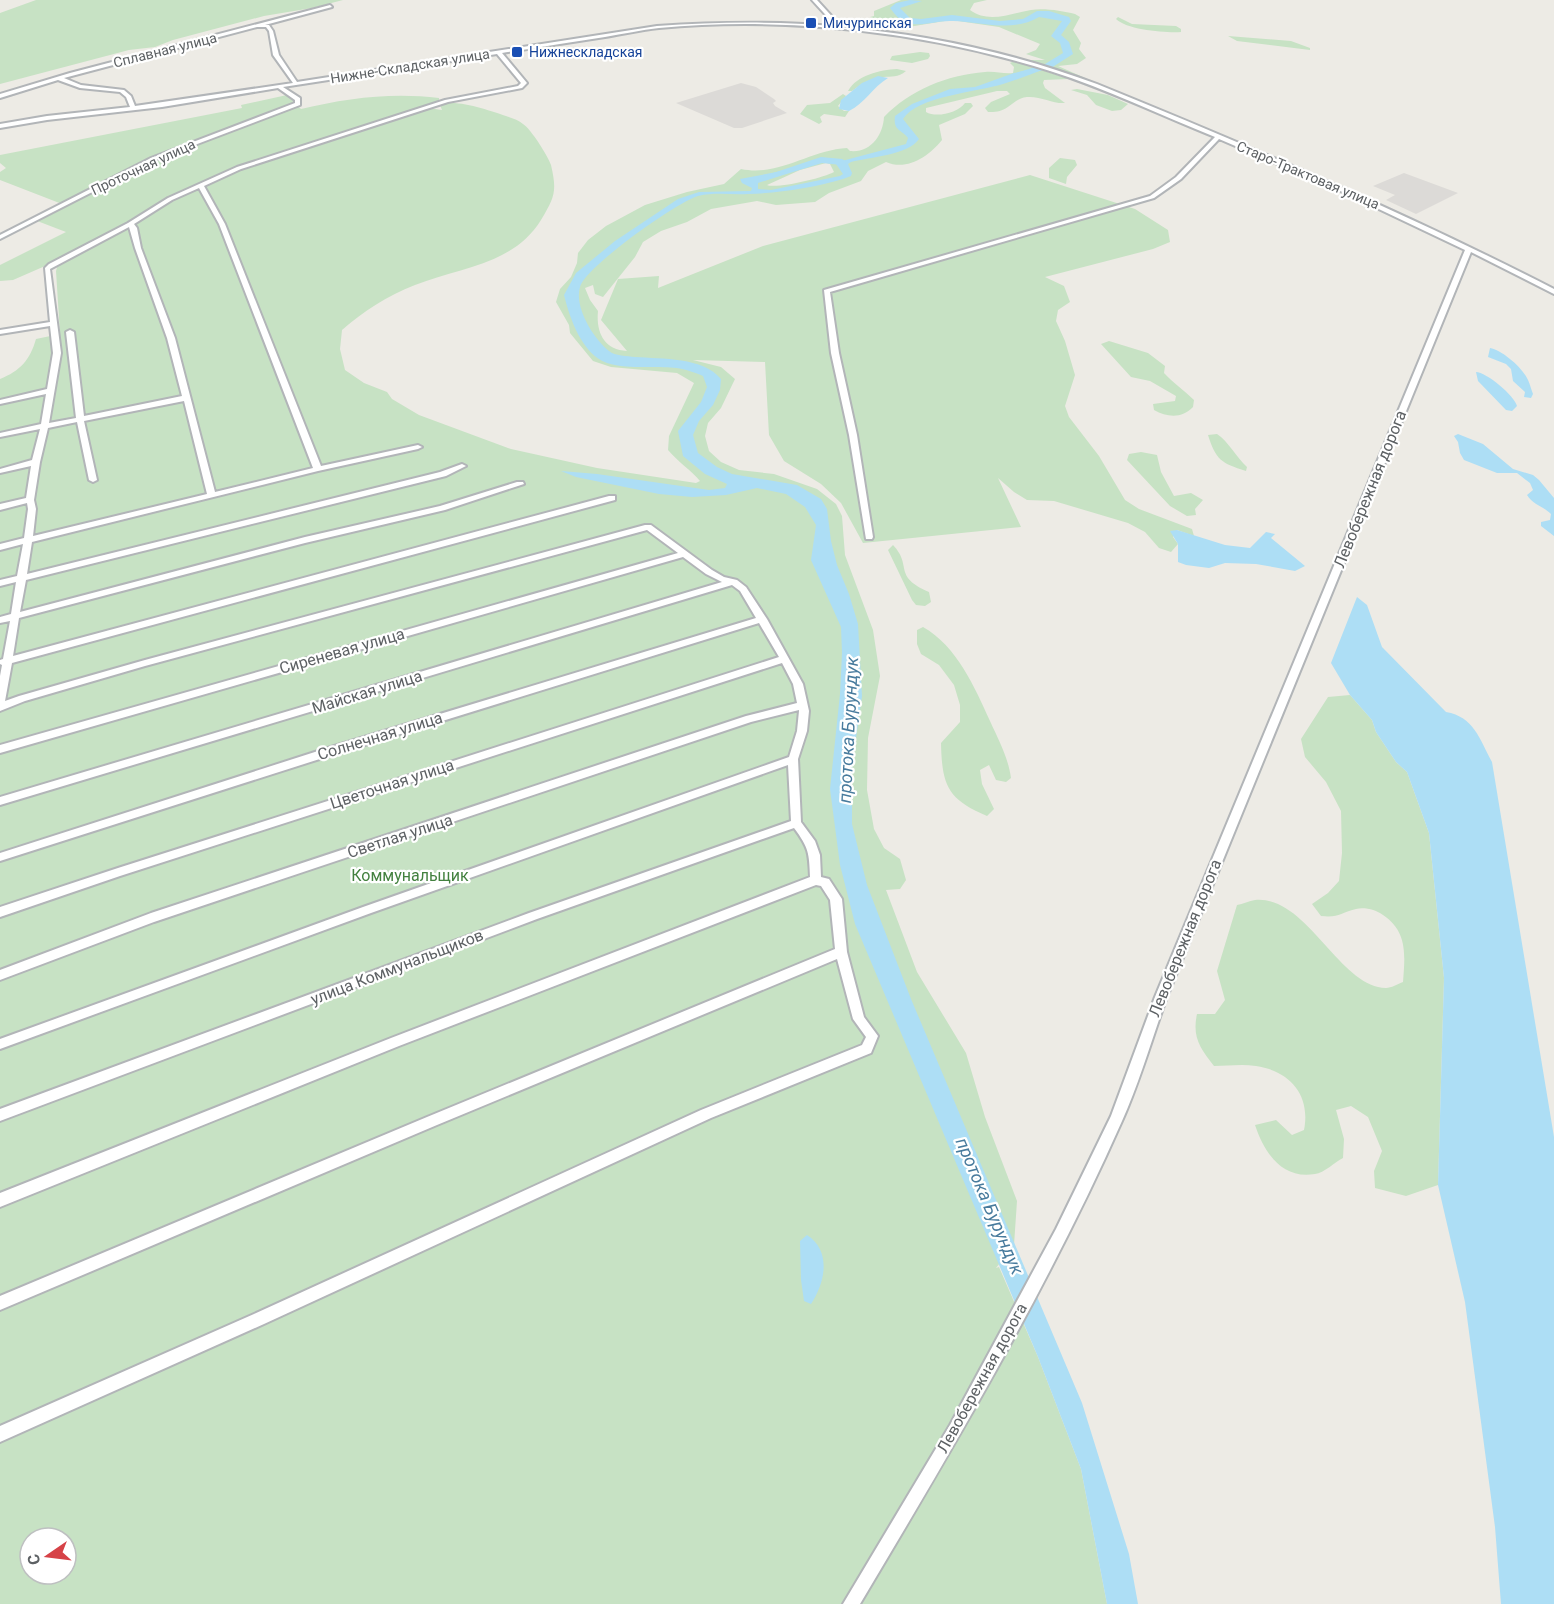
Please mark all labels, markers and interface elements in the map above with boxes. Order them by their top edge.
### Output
place label: Мичуринская [823,15,912,31]
marker: Мичуринская [804,16,818,30]
street label: Сплавная улица [112,29,218,71]
place label: Нижнескладская [529,44,643,60]
street label: Нижне-Складская улица [329,45,491,87]
marker: Нижнескладская [510,45,524,59]
street label: Проточная улица [88,136,198,198]
street label: Старо-Трактовая улица [1234,138,1382,212]
street label: Левобережная дорога [1330,407,1410,571]
street label: Сиреневая улица [277,624,407,678]
water label: протока Бурундук [834,656,862,804]
street label: Майская улица [310,666,424,718]
street label: Солнечная улица [315,708,445,764]
street label: Цветочная улица [328,755,456,813]
street label: Светлая улица [345,810,455,862]
street label: Левобережная дорога [1145,856,1225,1020]
park label: Коммунальщик [351,866,469,885]
street label: улица Коммунальщиков [308,925,486,1009]
water label: протока Бурундук [952,1134,1029,1278]
street label: Левобережная дорога [933,1300,1031,1456]
north arrow [18,1526,78,1586]
text: С [23,1552,44,1567]

